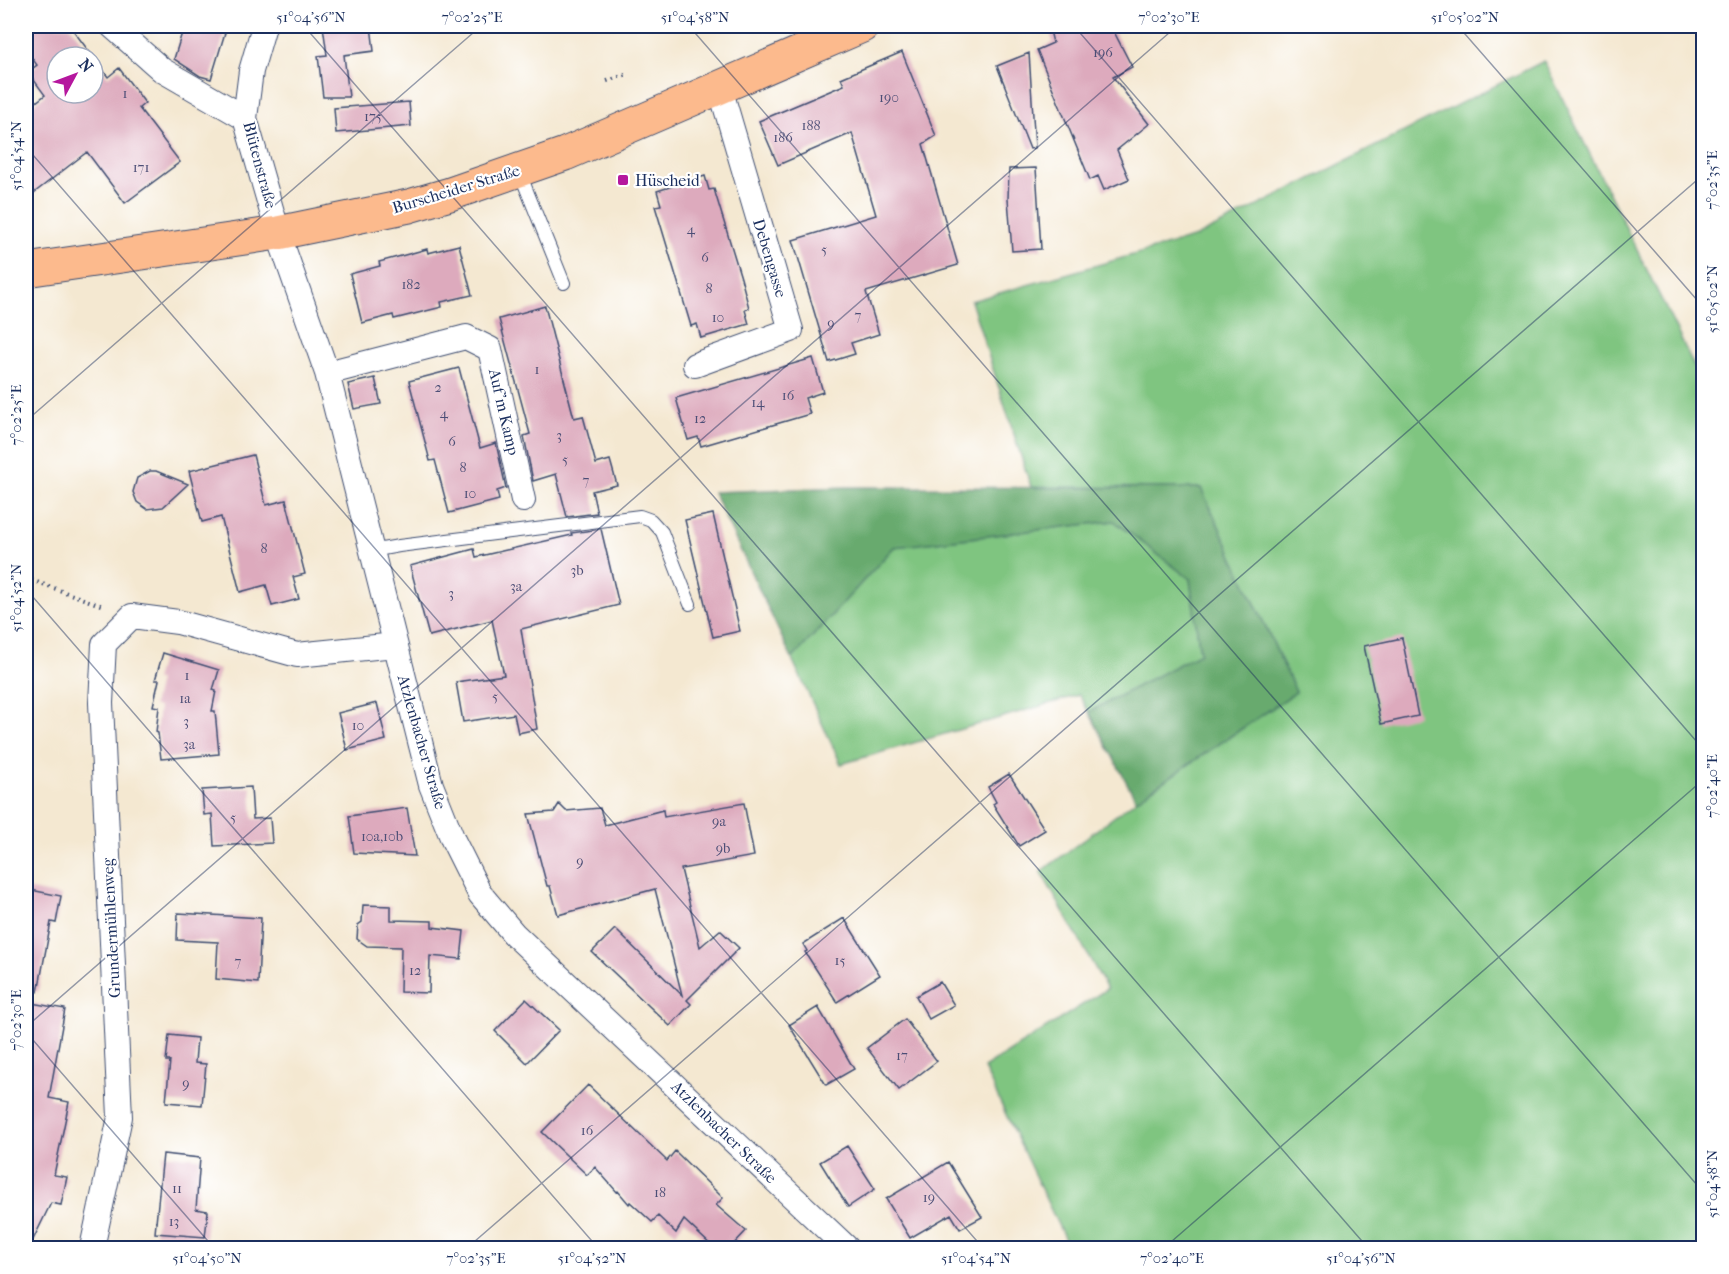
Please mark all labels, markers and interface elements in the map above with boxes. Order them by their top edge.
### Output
text: 51°04'56"N [276,8,346,26]
text: 7°02'25"E [441,8,503,26]
text: 51°04'58"N [661,8,730,26]
text: 7°02'30"E [1138,8,1200,26]
text: 51°05'02"N [1431,8,1500,26]
house number: 196 [1093,44,1113,61]
north arrow [45,45,105,105]
text: N [75,55,98,77]
house number: 1 [123,85,128,102]
house number: 190 [879,89,899,106]
house number: 175 [364,108,382,125]
house number: 188 [801,117,821,134]
street label: Blütenstraße [239,119,281,211]
text: 51°04'54"N [7,120,25,191]
house number: 186 [773,129,793,146]
text: 7°02'35"E [1703,150,1721,210]
house number: 171 [133,159,149,176]
street label: Burscheider Straße [390,161,522,217]
place label: Hüscheid [635,171,700,190]
marker: Hüscheid [616,173,630,187]
street label: Debengasse [749,216,791,300]
house number: 4 [687,221,696,238]
house number: 5 [821,241,827,258]
house number: 6 [701,249,709,266]
text: 51°05'02"N [1703,264,1721,333]
house number: 182 [401,276,421,293]
house number: 8 [705,280,713,297]
house number: 7 [855,307,862,324]
house number: 10 [712,309,724,326]
house number: 9 [827,315,835,332]
house number: 1 [535,361,540,378]
street label: Auf'm Kamp [485,366,523,457]
house number: 2 [434,379,442,396]
text: 7°02'25"E [7,384,25,446]
house number: 16 [782,387,795,404]
house number: 14 [751,394,765,411]
house number: 4 [440,405,449,422]
house number: 12 [694,410,706,427]
house number: 3 [556,427,562,444]
house number: 6 [448,433,456,450]
house number: 5 [562,451,568,468]
house number: 8 [459,459,467,476]
house number: 7 [583,472,590,489]
house number: 10 [464,485,476,502]
house number: 8 [260,540,268,557]
house number: 3b [570,562,584,579]
text: 51°04'52"N [7,563,25,632]
house number: 3a [510,578,523,595]
house number: 3 [448,585,454,602]
house number: 1 [185,667,190,684]
street label: Atzlenbacher Straße [393,672,450,812]
house number: 5 [492,688,498,705]
house number: 1a [179,690,191,707]
house number: 3 [183,713,189,730]
house number: 10 [352,717,364,734]
house number: 3a [183,736,196,753]
text: 7°02'40"E [1703,754,1721,818]
house number: 5 [230,809,236,826]
house number: 9a [712,813,726,830]
house number: 10a,10b [361,828,403,845]
house number: 9b [716,840,730,857]
house number: 9 [576,853,584,870]
street label: Grundermühlenweg [98,857,124,999]
house number: 15 [835,952,846,969]
house number: 7 [235,953,242,970]
house number: 12 [409,962,421,979]
text: 7°02'30"E [7,989,25,1051]
house number: 17 [896,1047,908,1064]
house number: 9 [182,1075,190,1092]
street label: Atzlenbacher Straße [667,1076,781,1187]
house number: 16 [581,1122,594,1139]
text: 51°04'58"N [1703,1149,1721,1218]
house number: 11 [172,1180,182,1197]
house number: 18 [654,1184,666,1201]
house number: 19 [923,1189,935,1206]
house number: 13 [169,1213,179,1230]
text: 51°04'50"N [172,1249,242,1267]
text: 7°02'35"E [446,1249,506,1267]
text: 51°04'52"N [558,1249,627,1267]
text: 51°04'54"N [941,1249,1012,1267]
text: 7°02'40"E [1140,1249,1204,1267]
text: 51°04'56"N [1326,1249,1396,1267]

